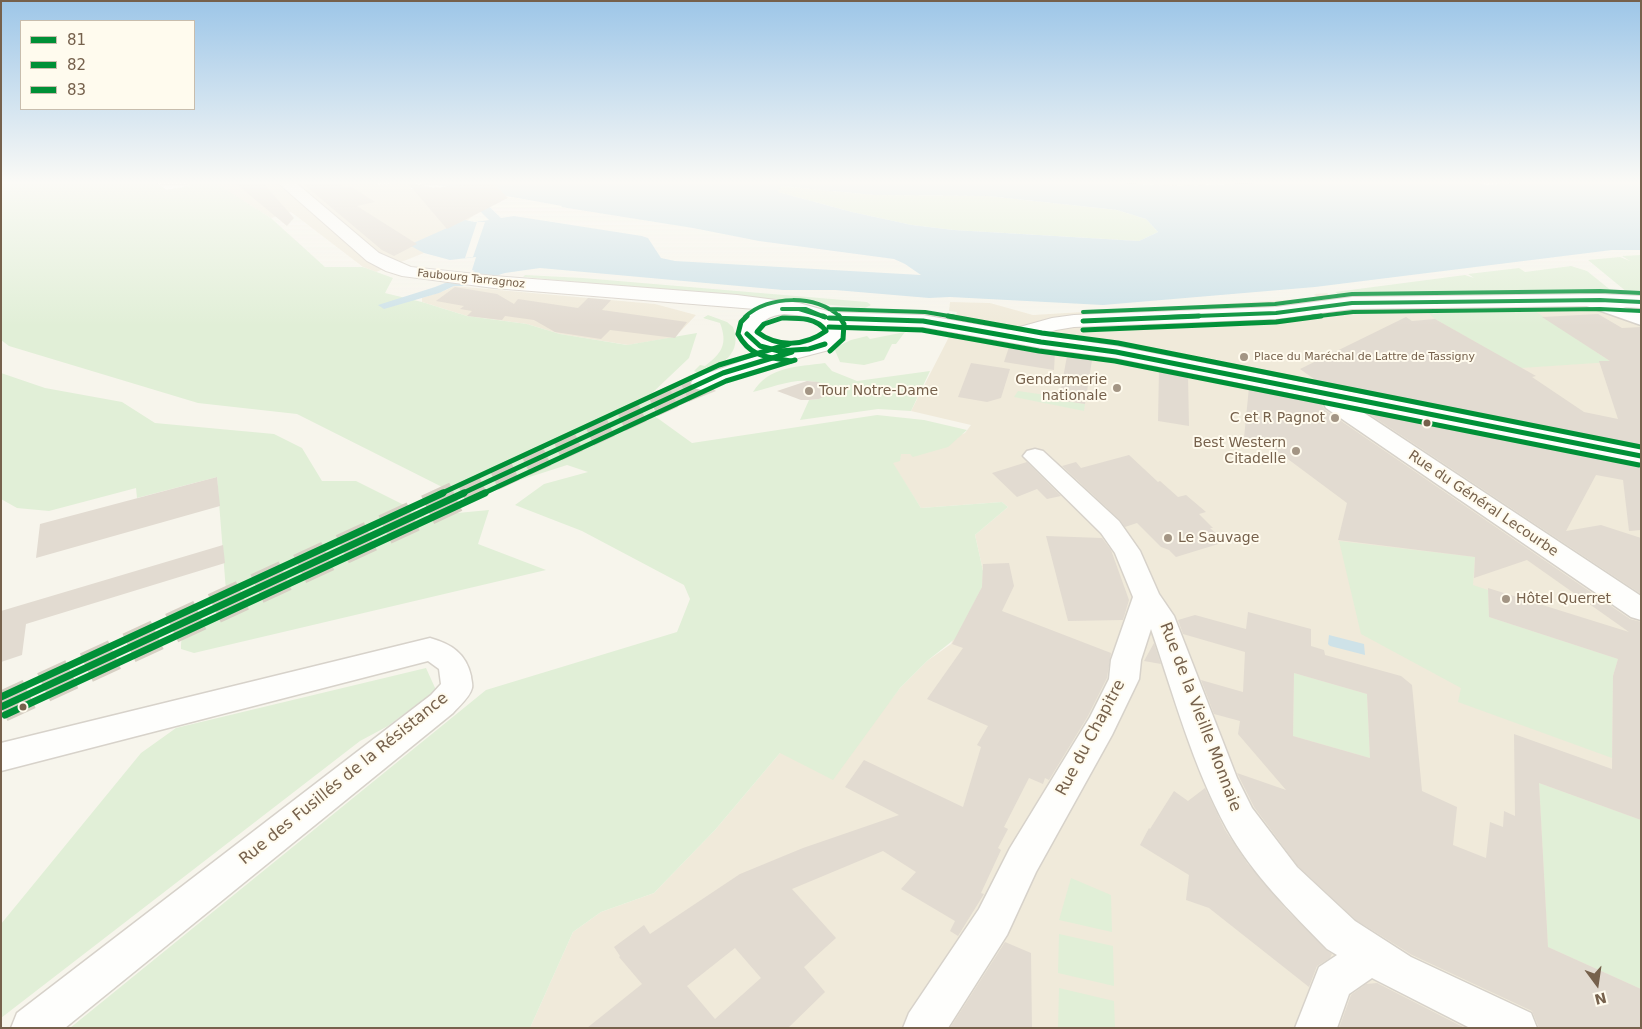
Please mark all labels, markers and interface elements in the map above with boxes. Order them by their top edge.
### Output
legend [20,20,195,110]
text: 81 [67,31,86,49]
text: 82 [67,56,86,74]
text: 83 [67,81,86,99]
street label: Faubourg Tarragnoz [417,267,525,291]
place label: Place du Maréchal de Lattre de Tassigny [1254,350,1475,364]
marker: Place du Maréchal de Lattre de Tassigny [1238,351,1250,363]
place label: Gendarmerie nationale [1015,372,1107,404]
marker: Gendarmerie nationale [1111,382,1123,394]
place label: Tour Notre-Dame [819,383,938,399]
marker: Tour Notre-Dame [803,385,815,397]
place label: C et R Pagnot [1230,410,1325,426]
marker: C et R Pagnot [1329,412,1341,424]
unlabelled marker [1422,418,1432,428]
place label: Best Western Citadelle [1193,435,1286,468]
marker: Best Western Citadelle [1290,445,1302,457]
street label: Rue du Général Lecourbe [1405,447,1561,561]
place label: Le Sauvage [1178,530,1259,546]
marker: Le Sauvage [1162,532,1174,544]
place label: Hôtel Querret [1516,591,1611,607]
marker: Hôtel Querret [1500,593,1512,605]
street label: Rue de la Vieille Monnaie [1155,620,1245,814]
street label: Rue du Chapitre [1052,677,1130,799]
street label: Rue des Fusillés de la Résistance [236,689,452,869]
unlabelled marker [18,702,28,712]
north arrow [1572,959,1622,1009]
text: N [1593,989,1608,1008]

